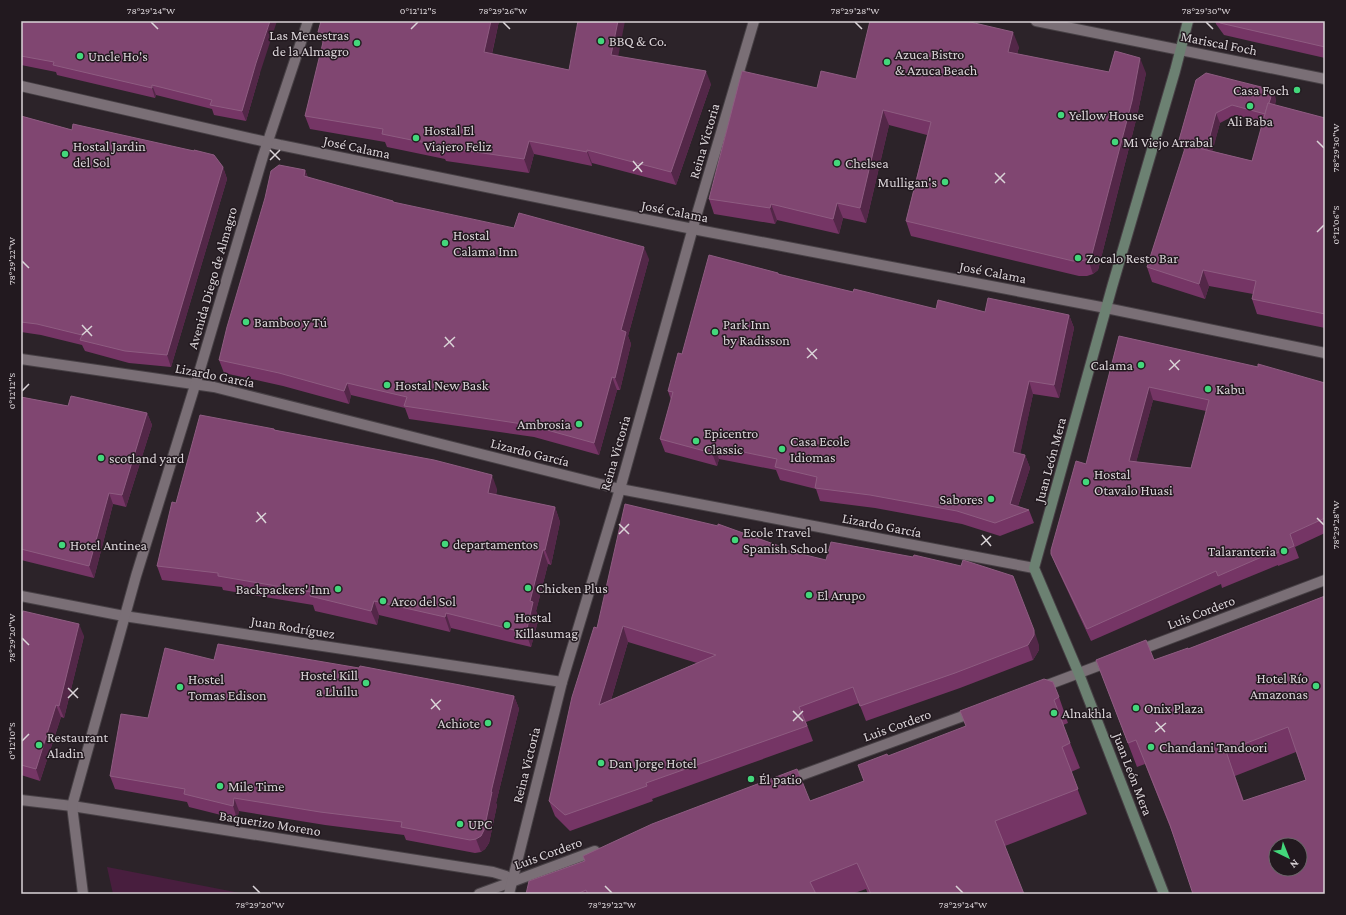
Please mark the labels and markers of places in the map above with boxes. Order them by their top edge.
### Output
place label: Las Menestras de la Almagro [269,27,349,59]
place label: BBQ & Co. [609,33,667,49]
marker: BBQ & Co. [596,36,606,46]
marker: Las Menestras de la Almagro [352,38,362,48]
place label: Azuca Bistro & Azuca Beach [895,46,978,78]
place label: Uncle Ho's [88,48,148,64]
marker: Uncle Ho's [75,51,85,61]
marker: Azuca Bistro & Azuca Beach [882,57,892,67]
place label: Casa Foch [1233,82,1289,98]
marker: Casa Foch [1292,85,1302,95]
marker: Ali Baba [1245,101,1255,111]
place label: Yellow House [1069,107,1144,123]
marker: Yellow House [1056,110,1066,120]
place label: Ali Baba [1227,113,1273,129]
place label: Hostal El Viajero Feliz [424,122,492,155]
marker: Hostal El Viajero Feliz [411,133,421,143]
place label: Mi Viejo Arrabal [1123,134,1213,151]
marker: Mi Viejo Arrabal [1110,137,1120,147]
place label: Hostal Jardin del Sol [73,138,146,170]
marker: Hostal Jardin del Sol [60,149,70,159]
place label: Chelsea [845,155,889,171]
marker: Chelsea [832,158,842,168]
place label: Mulligan's [878,174,937,190]
marker: Mulligan's [940,177,950,187]
place label: Hostal Calama Inn [453,227,518,259]
marker: Hostal Calama Inn [440,238,450,248]
place label: Zocalo Resto Bar [1086,250,1178,266]
marker: Zocalo Resto Bar [1073,253,1083,263]
place label: Bamboo y Tú [254,314,328,330]
place label: Park Inn by Radisson [723,316,790,348]
marker: Bamboo y Tú [241,317,251,327]
marker: Park Inn by Radisson [710,327,720,337]
place label: Calama [1090,357,1134,373]
marker: Calama [1136,360,1146,370]
place label: Hostal New Bask [395,377,489,393]
marker: Hostal New Bask [382,380,392,390]
place label: Kabu [1216,381,1246,397]
marker: Kabu [1203,384,1213,394]
place label: Ambrosia [517,416,572,432]
marker: Ambrosia [574,419,584,429]
place label: Epicentro Classic [704,425,758,457]
place label: Casa Ecole Idiomas [790,433,849,465]
marker: Epicentro Classic [691,436,701,446]
marker: Casa Ecole Idiomas [777,444,787,454]
place label: scotland yard [109,450,185,466]
marker: scotland yard [96,453,106,463]
place label: Hostal Otavalo Huasi [1094,466,1173,498]
marker: Hostal Otavalo Huasi [1081,477,1091,487]
place label: Sabores [940,491,983,507]
marker: Sabores [986,494,996,504]
place label: Ecole Travel Spanish School [743,524,828,556]
marker: Ecole Travel Spanish School [730,535,740,545]
place label: departamentos [453,536,538,552]
place label: Hotel Antinea [70,537,148,553]
marker: departamentos [440,539,450,549]
marker: Hotel Antinea [57,540,67,550]
place label: Talaranteria [1208,543,1277,559]
marker: Talaranteria [1279,546,1289,556]
place label: Chicken Plus [536,580,608,596]
place label: Backpackers' Inn [236,581,330,597]
marker: Chicken Plus [523,583,533,593]
marker: Backpackers' Inn [333,584,343,594]
place label: El Arupo [817,587,866,603]
marker: El Arupo [804,590,814,600]
place label: Arco del Sol [391,593,456,609]
marker: Arco del Sol [378,596,388,606]
place label: Hostal Killasumag [515,609,578,641]
marker: Hostal Killasumag [502,620,512,630]
place label: Hostel Kill a Llullu [300,667,359,699]
place label: Hotel Río Amazonas [1250,670,1308,702]
place label: Hostel Tomas Edison [188,671,267,703]
marker: Hostel Kill a Llullu [361,678,371,688]
marker: Hotel Río Amazonas [1311,681,1321,691]
marker: Hostel Tomas Edison [175,682,185,692]
place label: Onix Plaza [1144,700,1204,716]
marker: Onix Plaza [1131,703,1141,713]
place label: Alnakhla [1062,705,1113,721]
marker: Alnakhla [1049,708,1059,718]
place label: Achiote [437,715,480,731]
marker: Achiote [483,718,493,728]
place label: Restaurant Aladin [47,729,108,761]
place label: Chandani Tandoori [1159,739,1268,755]
marker: Restaurant Aladin [34,740,44,750]
marker: Chandani Tandoori [1146,742,1156,752]
place label: Dan Jorge Hotel [609,755,697,771]
marker: Dan Jorge Hotel [596,758,606,768]
place label: Él patio [759,771,802,787]
marker: Él patio [746,774,756,784]
place label: Mile Time [228,778,284,794]
marker: Mile Time [215,781,225,791]
place label: UPC [468,816,492,832]
marker: UPC [455,819,465,829]

